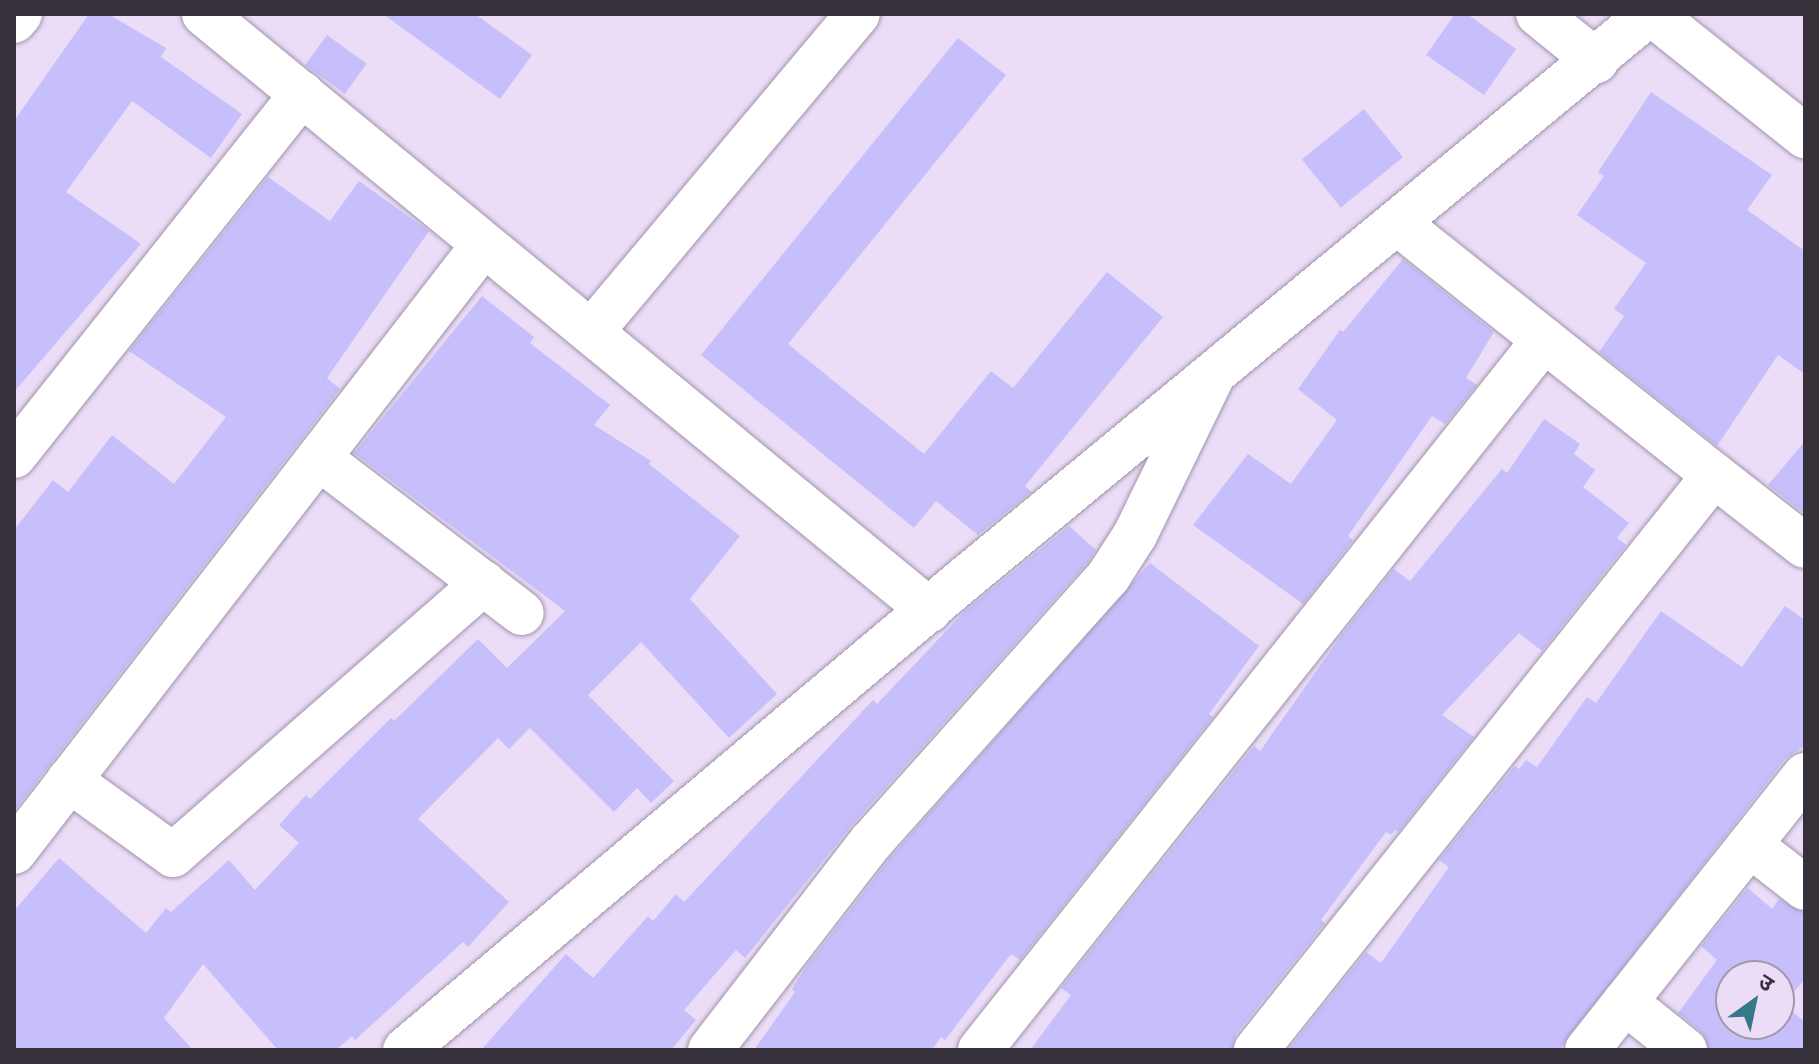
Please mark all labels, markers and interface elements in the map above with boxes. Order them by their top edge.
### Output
north arrow [1715,960,1795,1040]
text: उ [1753,965,1781,998]

